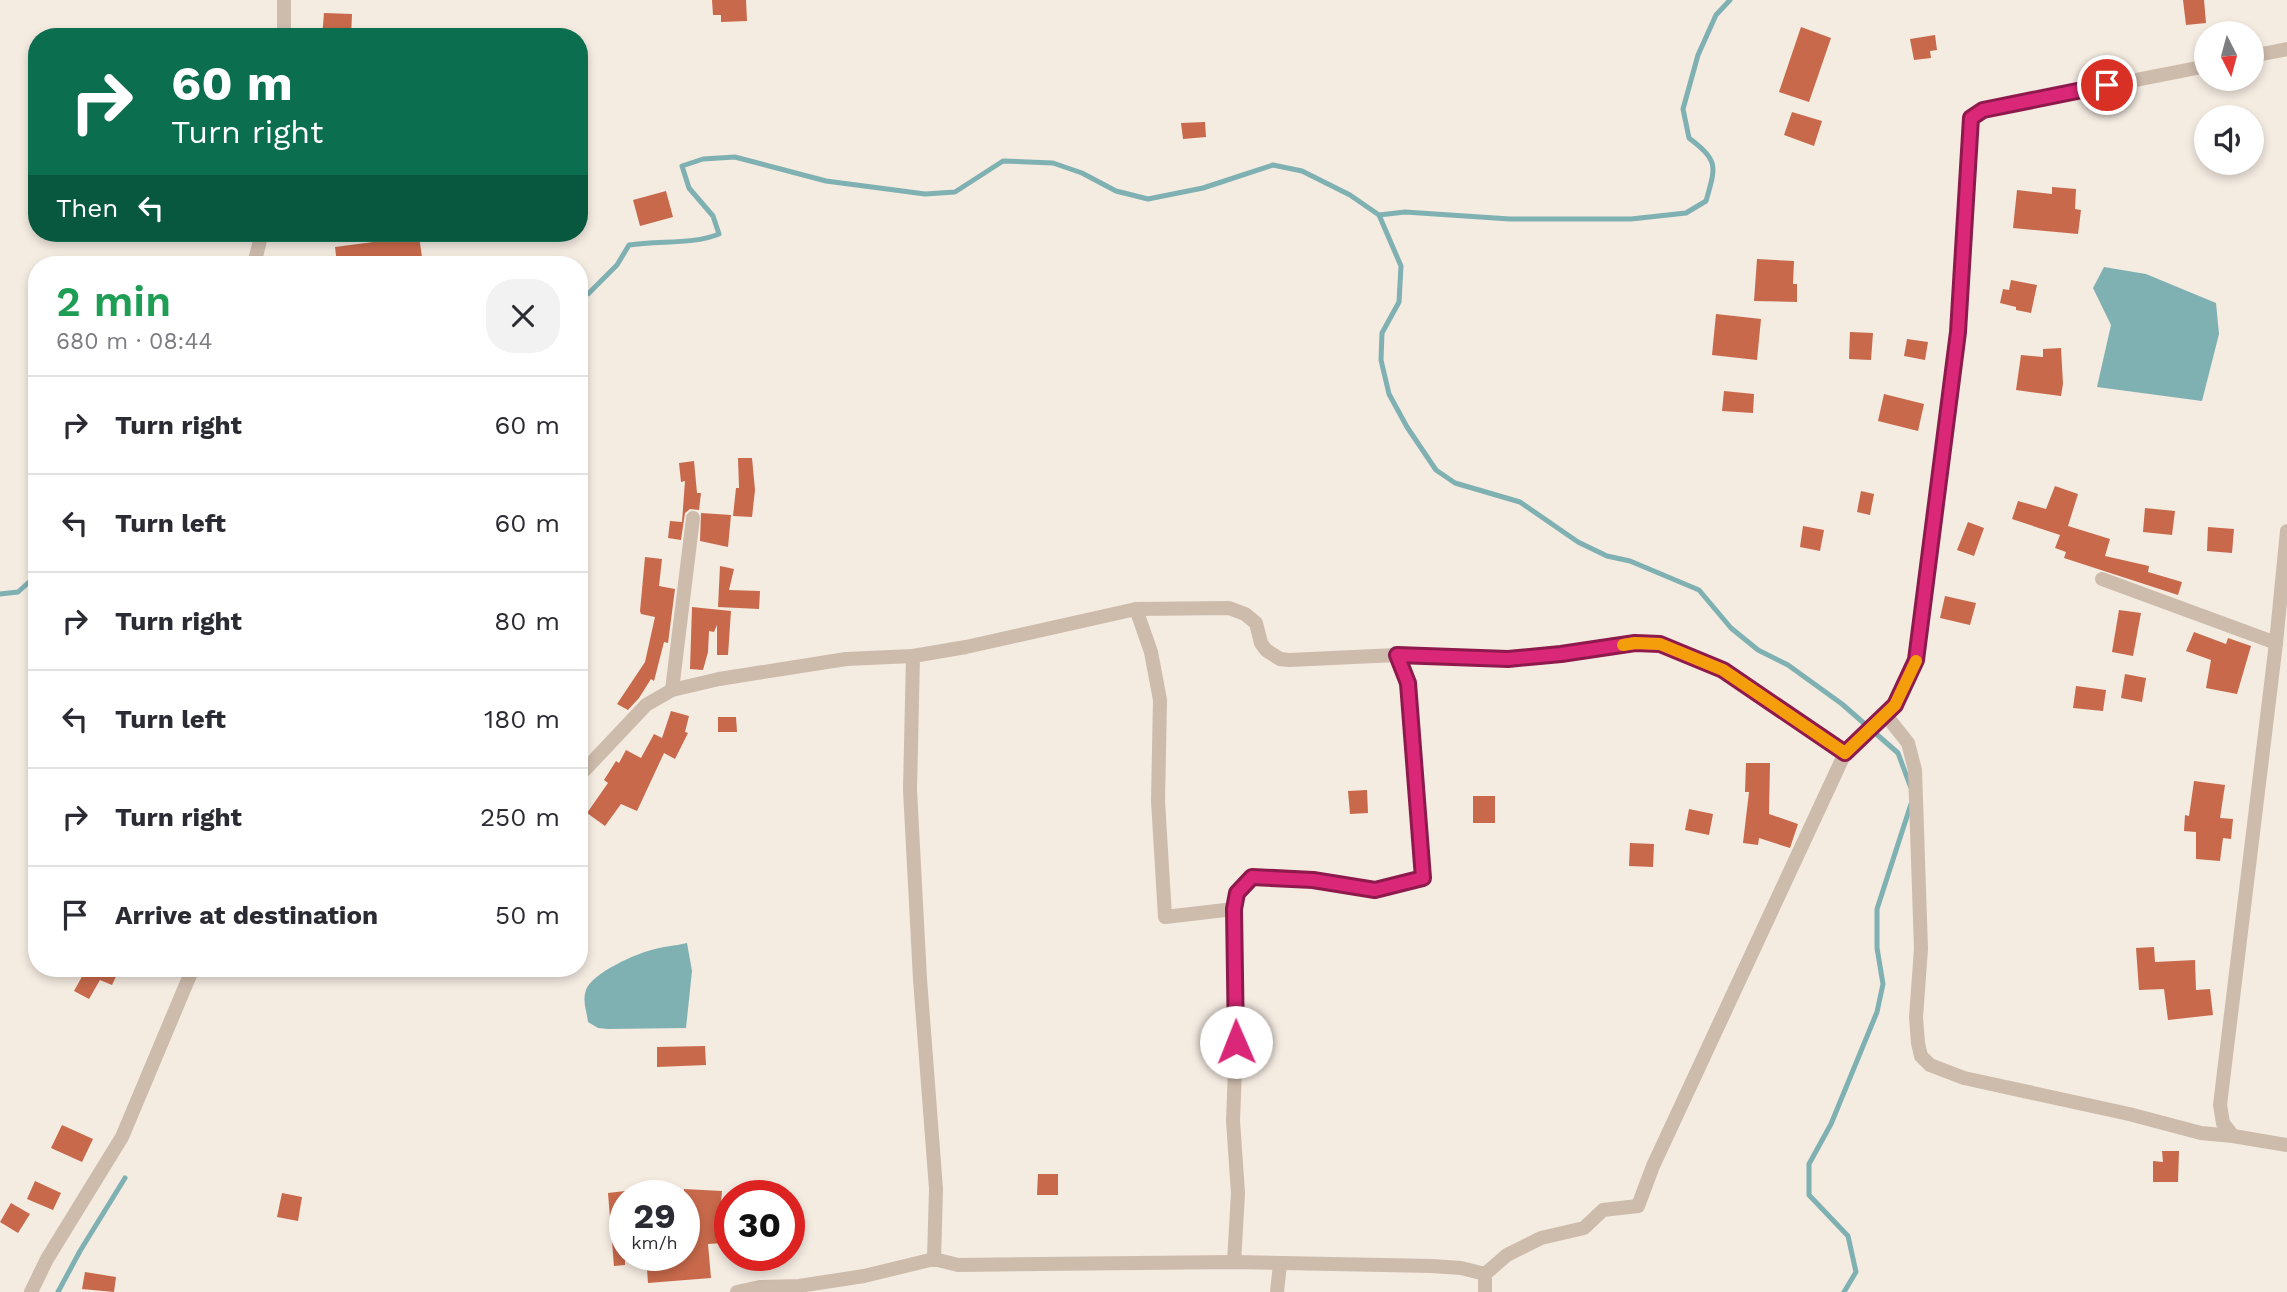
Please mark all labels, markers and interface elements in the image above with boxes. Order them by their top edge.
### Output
north arrow [2194,21,2264,91]
map controls [2194,21,2264,175]
text: 60 m [171,54,293,112]
pin [2077,55,2137,115]
icon: right [56,56,147,147]
icon: arrive [2088,66,2126,104]
button: sound [2194,105,2264,175]
text: Turn right [171,113,323,151]
icon: left [132,189,170,227]
text: Then [56,193,118,223]
text: 2 min [56,277,171,326]
button: close [486,279,560,353]
text: 680 m · 08:44 [56,328,213,355]
icon: right [56,406,94,444]
text: Turn right [115,410,242,440]
text: 60 m [494,410,560,440]
icon: left [56,504,94,542]
text: Turn left [115,508,226,538]
text: 60 m [494,508,560,538]
icon: right [56,602,94,640]
text: Turn right [115,606,242,636]
text: 80 m [494,606,560,636]
icon: left [56,700,94,738]
text: Turn left [115,704,226,734]
text: 180 m [484,704,560,734]
icon: right [56,798,94,836]
text: Turn right [115,802,242,832]
text: 250 m [480,802,560,832]
icon: arrive [56,896,94,934]
text: Arrive at destination [115,900,378,930]
text: 50 m [495,900,560,930]
position arrow [1199,1005,1273,1079]
speed limit sign: 30 [714,1180,805,1271]
text: 29 [633,1195,676,1237]
text: km/h [631,1232,678,1253]

